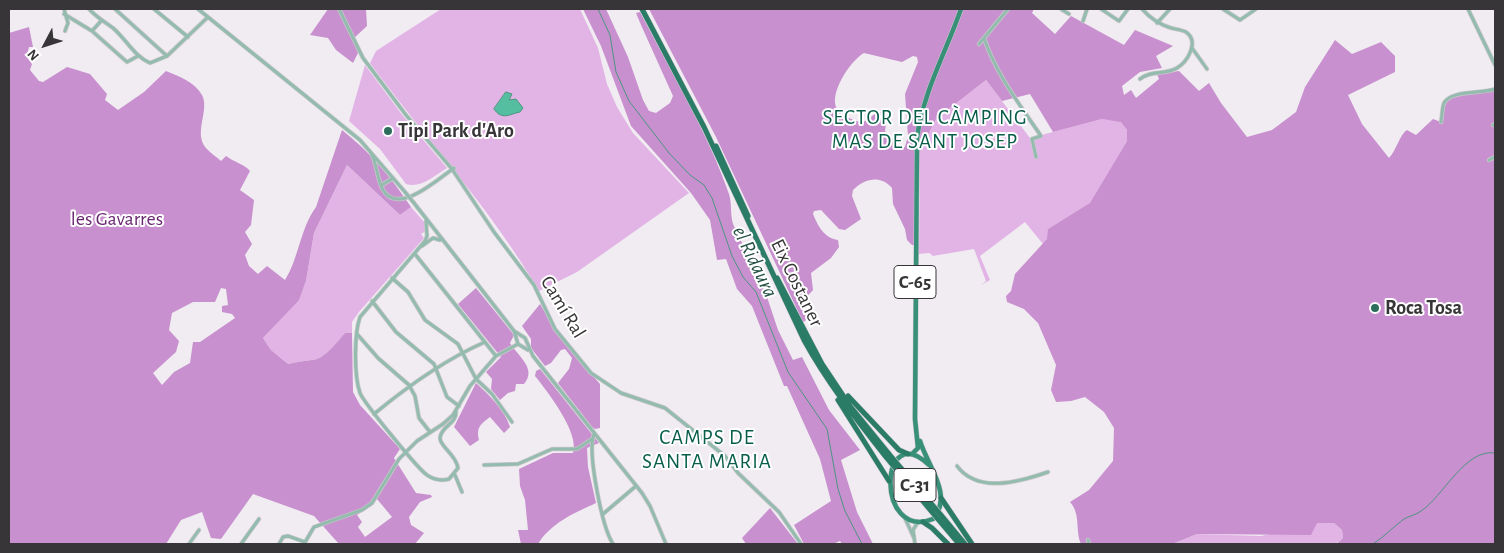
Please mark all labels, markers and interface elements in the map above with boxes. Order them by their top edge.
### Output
north arrow [20,20,70,70]
text: N [25,46,42,63]
district label: SECTOR DEL CÀMPING MAS DE SANT JOSEP [820,105,1030,155]
place label: Tipi Park d'Aro [398,119,514,143]
marker: Tipi Park d'Aro [382,125,394,137]
park label: les Gavarres [71,207,163,231]
water label: el Ridaura [727,222,783,302]
street label: Eix Costaner [765,235,829,331]
road number: C-65 [894,266,936,298]
street label: Camí Ral [535,271,591,343]
place label: Roca Tosa [1385,296,1462,320]
marker: Roca Tosa [1369,302,1381,314]
district label: CAMPS DE SANTA MARIA [641,425,773,475]
road number: C-31 [894,468,936,502]

